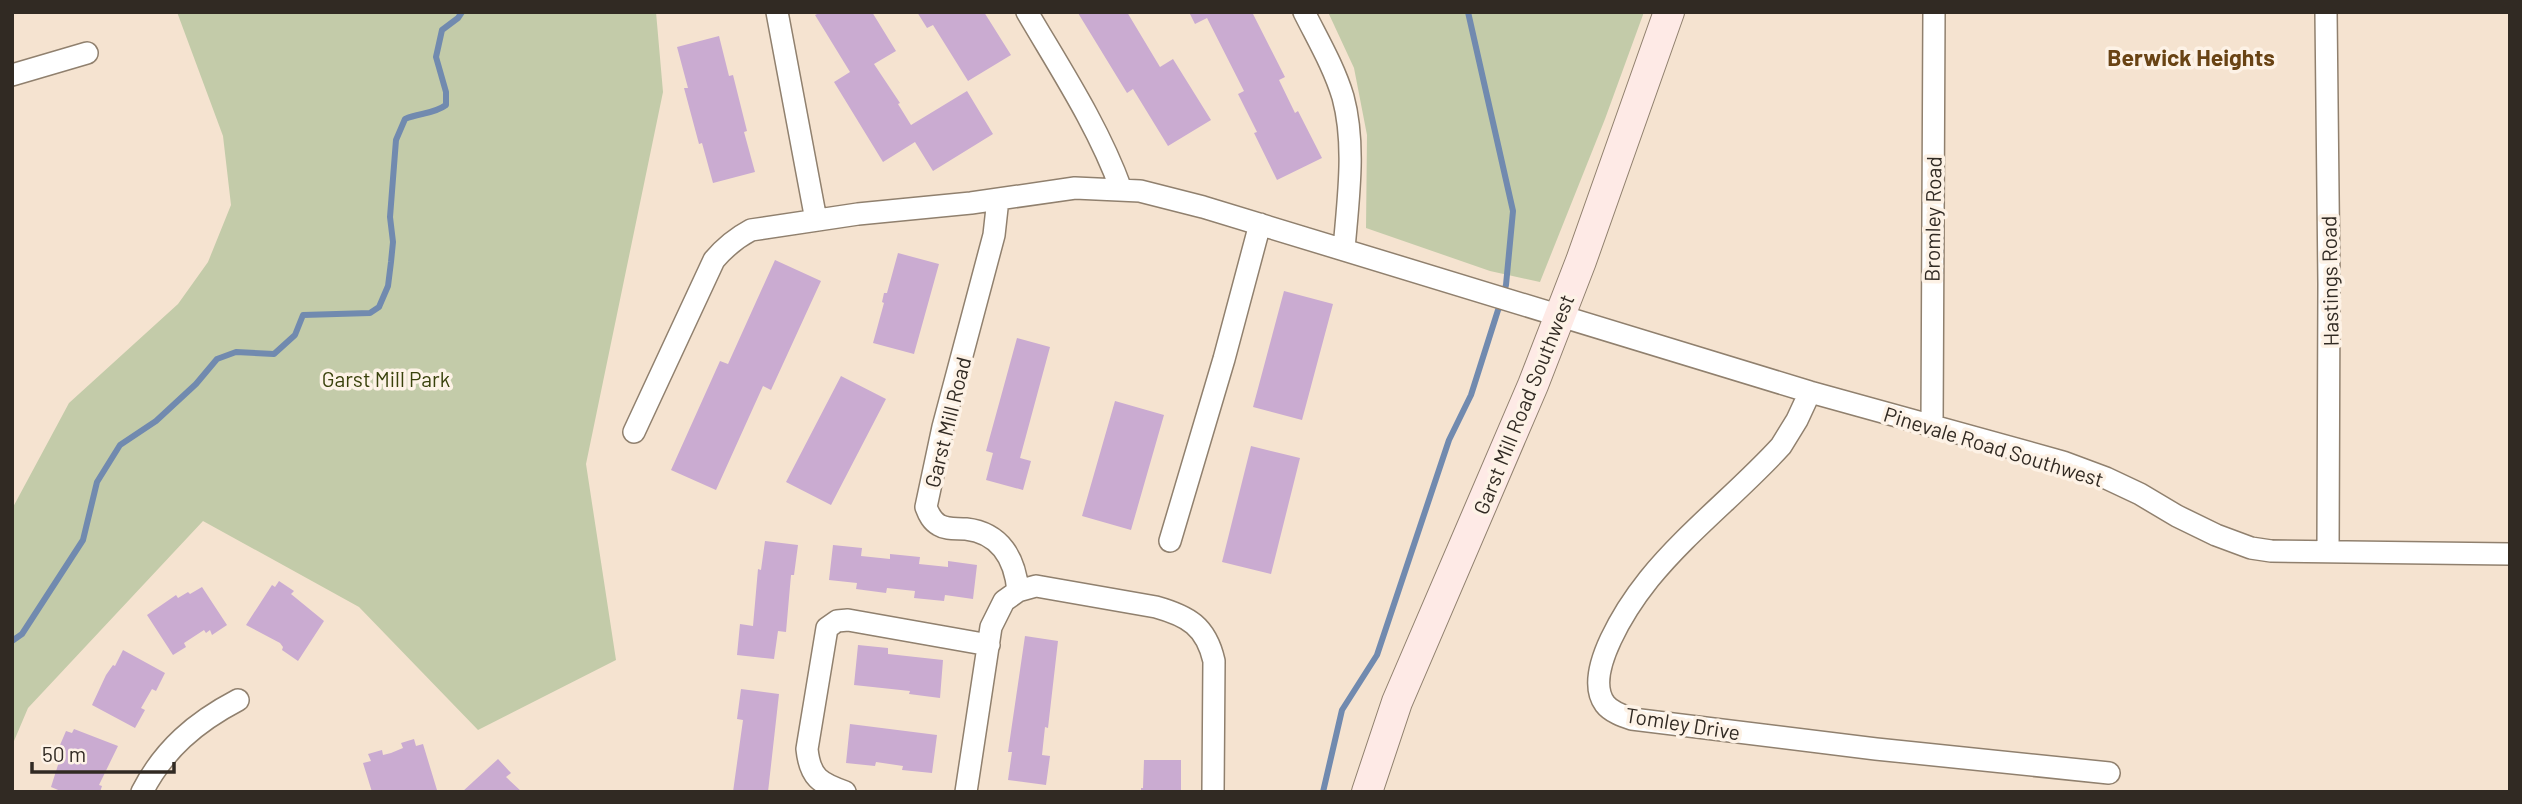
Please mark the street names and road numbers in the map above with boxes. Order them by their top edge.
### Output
street label: Bromley Road [1918,156,1946,282]
street label: Hastings Road [2315,215,2343,347]
street label: Garst Mill Road Southwest [1467,290,1579,518]
street label: Garst Mill Road [919,354,975,490]
street label: Pinevale Road Southwest [1881,401,2107,491]
street label: Tomley Drive [1624,702,1742,744]

